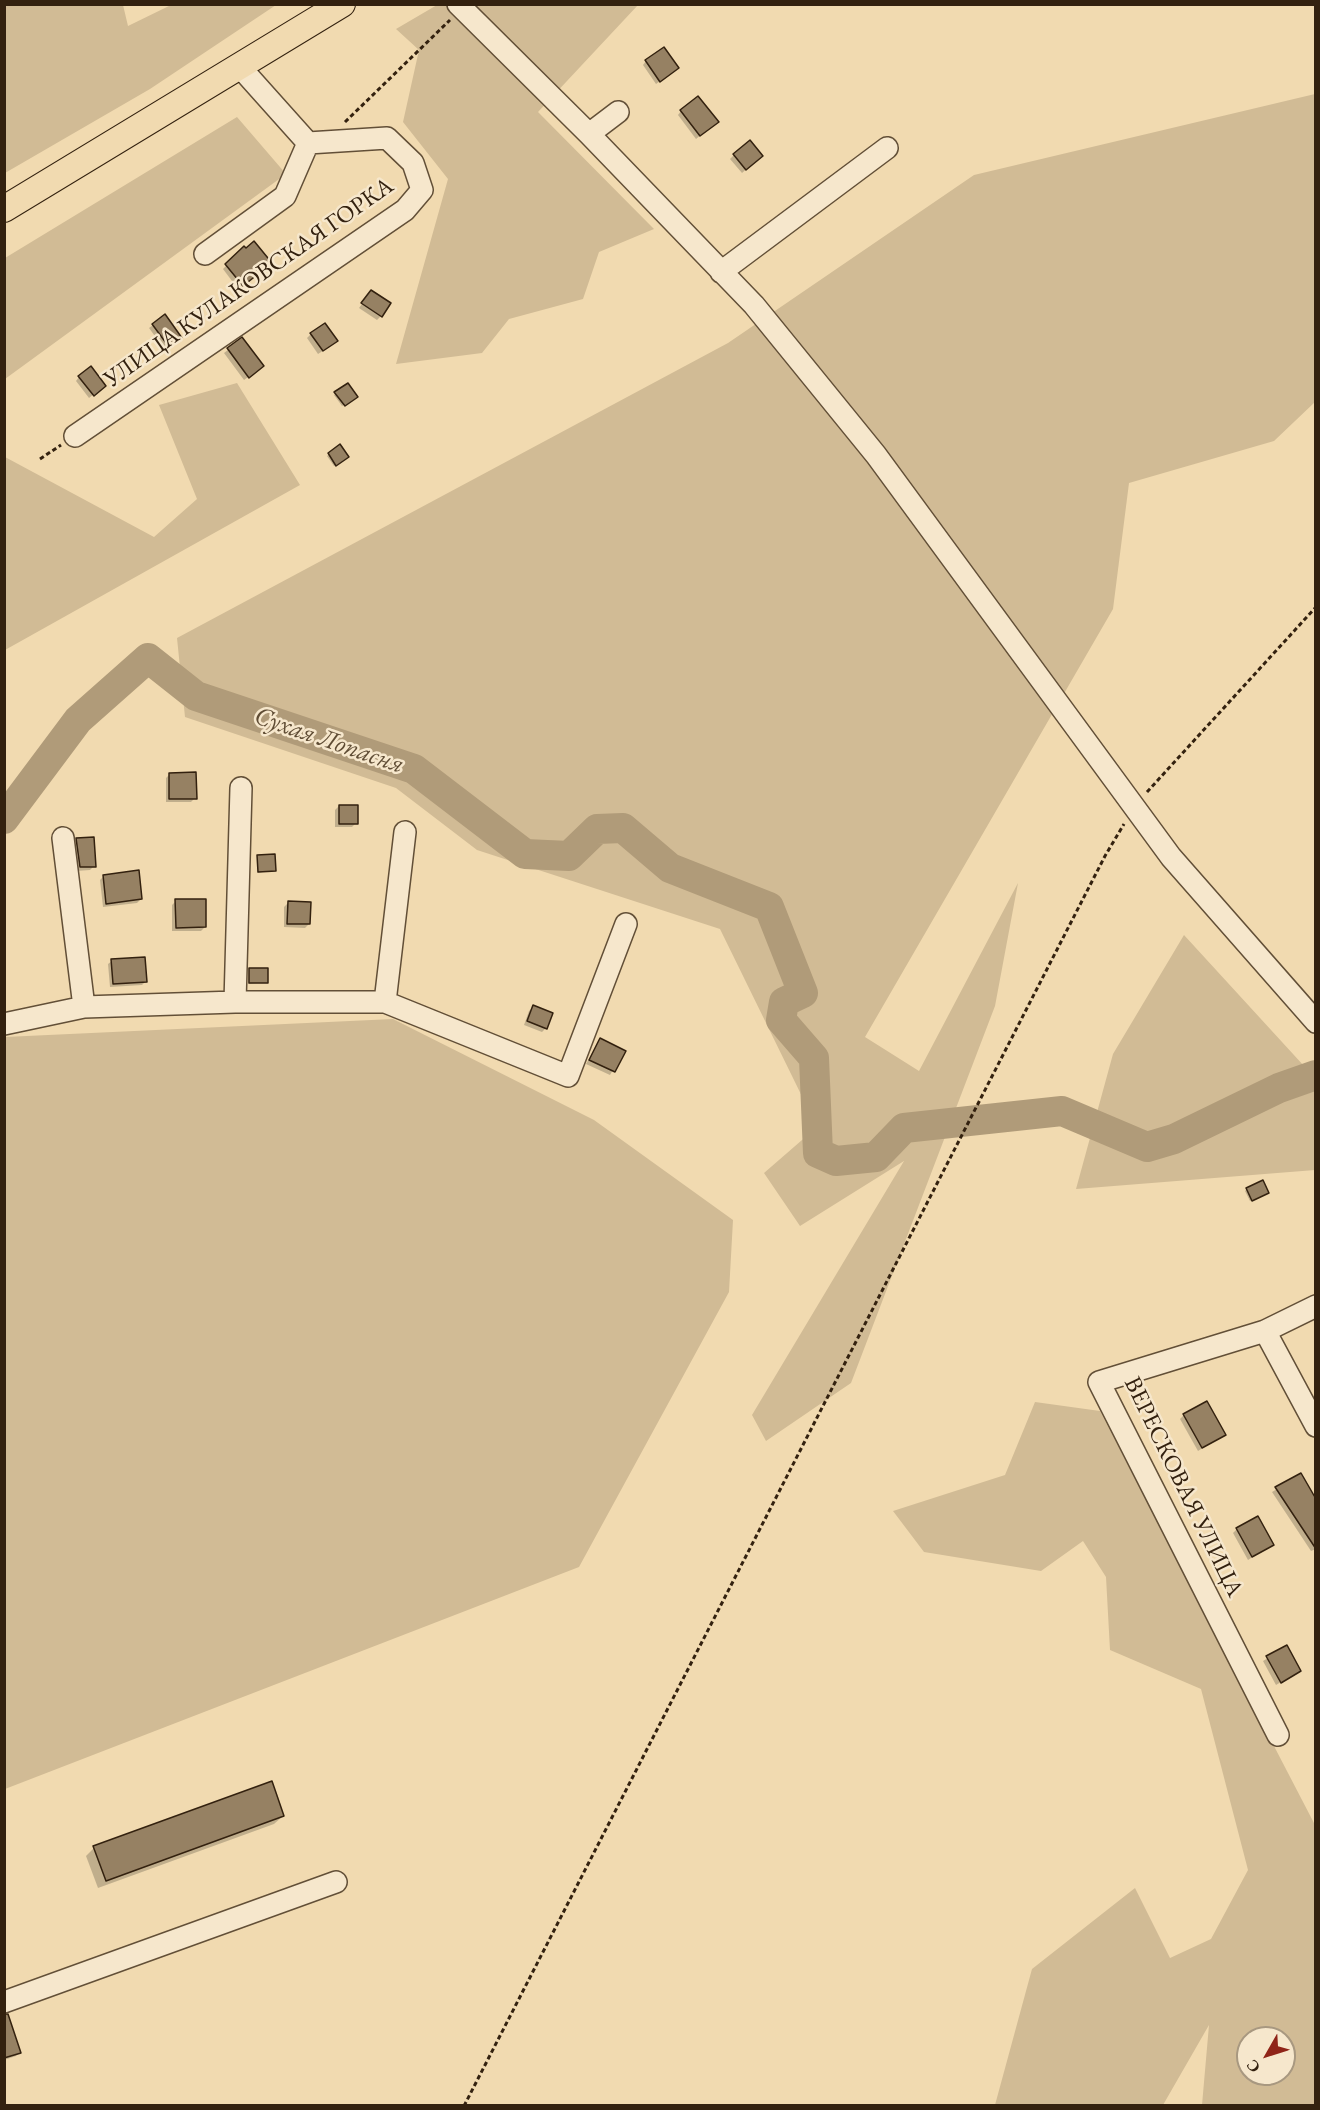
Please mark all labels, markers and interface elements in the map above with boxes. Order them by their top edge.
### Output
street label: УЛИЦА КУЛАКОВСКАЯ ГОРКА [99,172,399,394]
water label: Сухая Лопасня [250,701,408,781]
street label: ВЕРЕСКОВАЯ УЛИЦА [1117,1372,1249,1602]
north arrow [1236,2026,1296,2086]
text: С [1241,2055,1265,2077]

